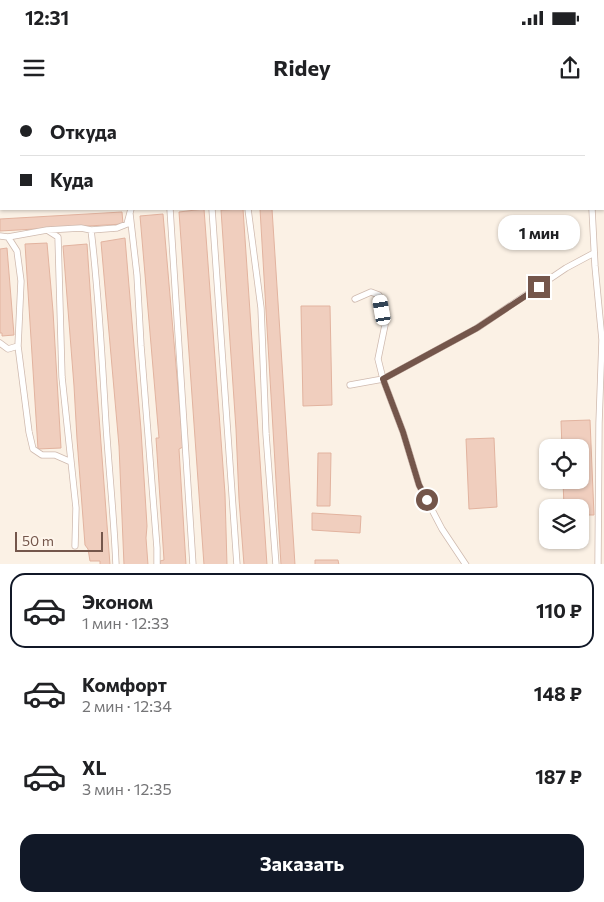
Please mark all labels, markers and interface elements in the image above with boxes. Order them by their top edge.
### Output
text: 12:31 [25,6,69,29]
icon: menu [20,54,48,82]
text: Ridey [273,54,331,81]
icon: share [556,54,584,82]
text: Откуда [50,120,117,143]
text: Куда [50,168,94,191]
callout: 1 мин [498,214,580,250]
text: 1 мин [519,223,559,242]
route end [528,276,550,298]
car [372,294,391,326]
map controls [539,439,589,549]
button: locate [539,439,589,489]
route start [416,489,438,511]
button: layers [539,499,589,549]
scale bar [15,530,102,553]
text: 50 m [22,532,54,549]
icon: car [22,588,67,633]
text: Эконом [82,590,153,613]
text: 110 ₽ [536,599,582,622]
text: 1 мин · 12:33 [82,613,169,632]
icon: car [22,671,67,716]
text: Комфорт [82,673,167,696]
text: 148 ₽ [534,682,582,705]
text: 2 мин · 12:34 [82,696,172,715]
icon: car [22,754,67,799]
text: XL [82,756,107,779]
text: 187 ₽ [535,765,582,788]
text: 3 мин · 12:35 [82,779,172,798]
button: Заказать [20,834,584,892]

